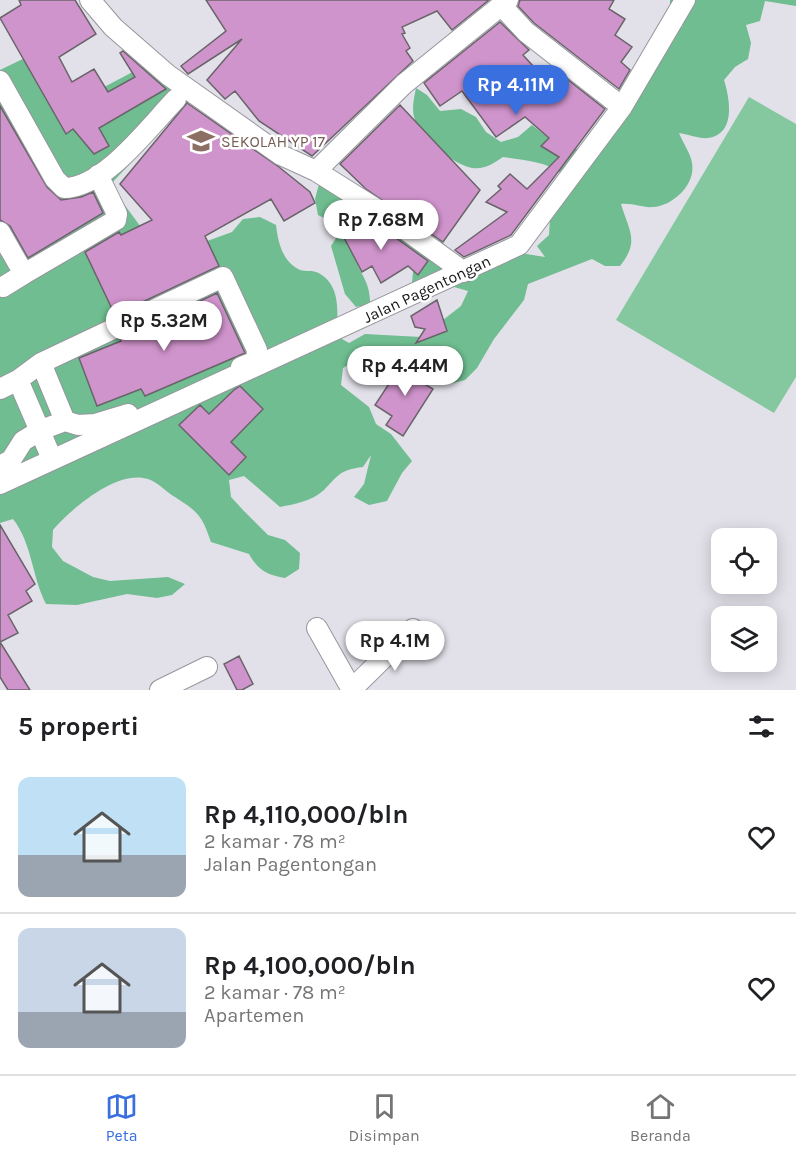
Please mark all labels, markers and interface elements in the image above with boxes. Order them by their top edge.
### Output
pin: Rp 4.11M [454,65,578,116]
text: Rp 4.11M [477,73,555,96]
school or university icon: SEKOLAH YP 17 [186,126,216,156]
place label: SEKOLAH YP 17 [221,132,326,151]
pin: Rp 7.68M [319,200,443,251]
text: Rp 7.68M [338,208,424,231]
street label: Jalan Pagentongan [360,251,494,327]
pin: Rp 5.32M [102,301,226,352]
text: Rp 5.32M [120,309,208,332]
pin: Rp 4.44M [343,346,467,397]
text: Rp 4.44M [361,354,449,377]
map controls [711,528,777,672]
button: locate [711,528,777,594]
button: layers [711,606,777,672]
pin: Rp 4.1M [340,621,450,672]
text: Rp 4.1M [360,629,430,652]
icon: filters [745,710,778,743]
text: 5 properti [18,711,139,742]
text: Rp 4,110,000/bln [204,799,408,830]
icon: home [66,801,138,873]
icon: heart [745,821,778,854]
text: 2 kamar · 78 m² [204,830,346,853]
text: Jalan Pagentongan [204,853,377,876]
text: Rp 4,100,000/bln [204,950,416,981]
icon: home [66,952,138,1024]
icon: heart [745,972,778,1005]
text: 2 kamar · 78 m² [204,981,346,1004]
text: Apartemen [204,1004,304,1027]
tab: Peta [105,1090,138,1145]
tab: Disimpan [348,1090,420,1145]
tab: Beranda [630,1090,691,1145]

